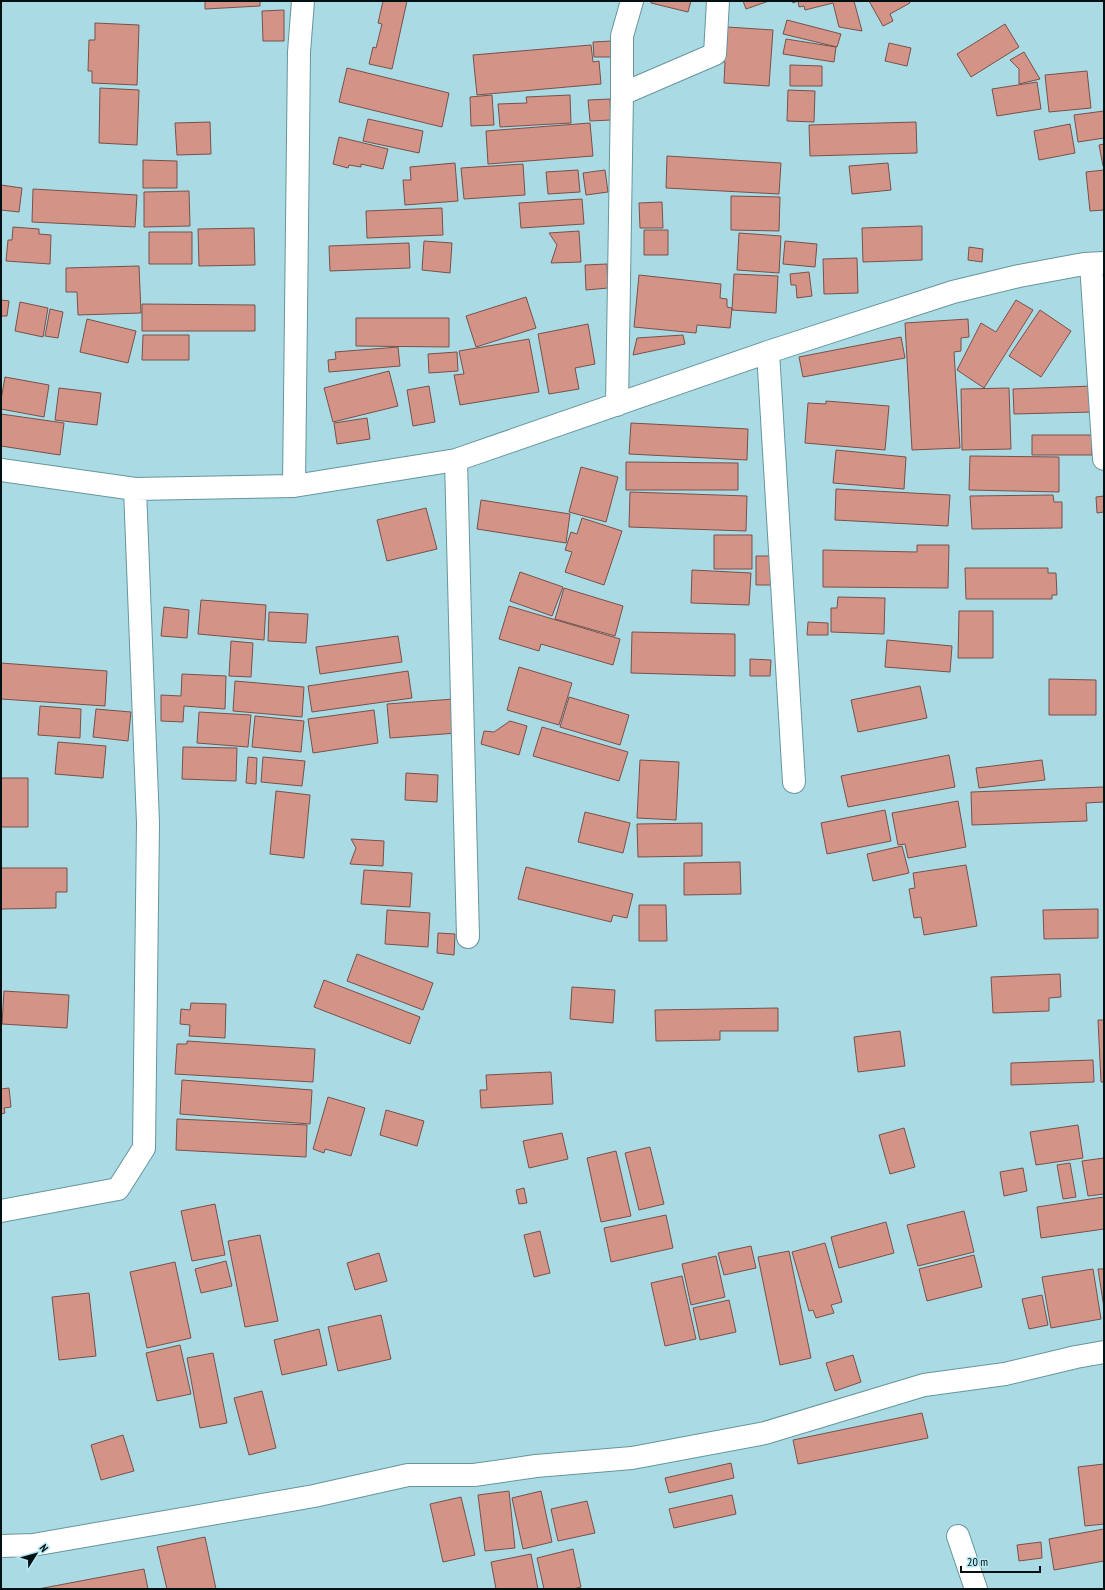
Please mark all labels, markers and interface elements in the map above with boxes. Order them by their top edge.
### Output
north arrow [16,1534,56,1574]
text: N [37,1541,51,1555]
scale bar [961,1548,1040,1574]
text: 20 m [967,1554,988,1569]

